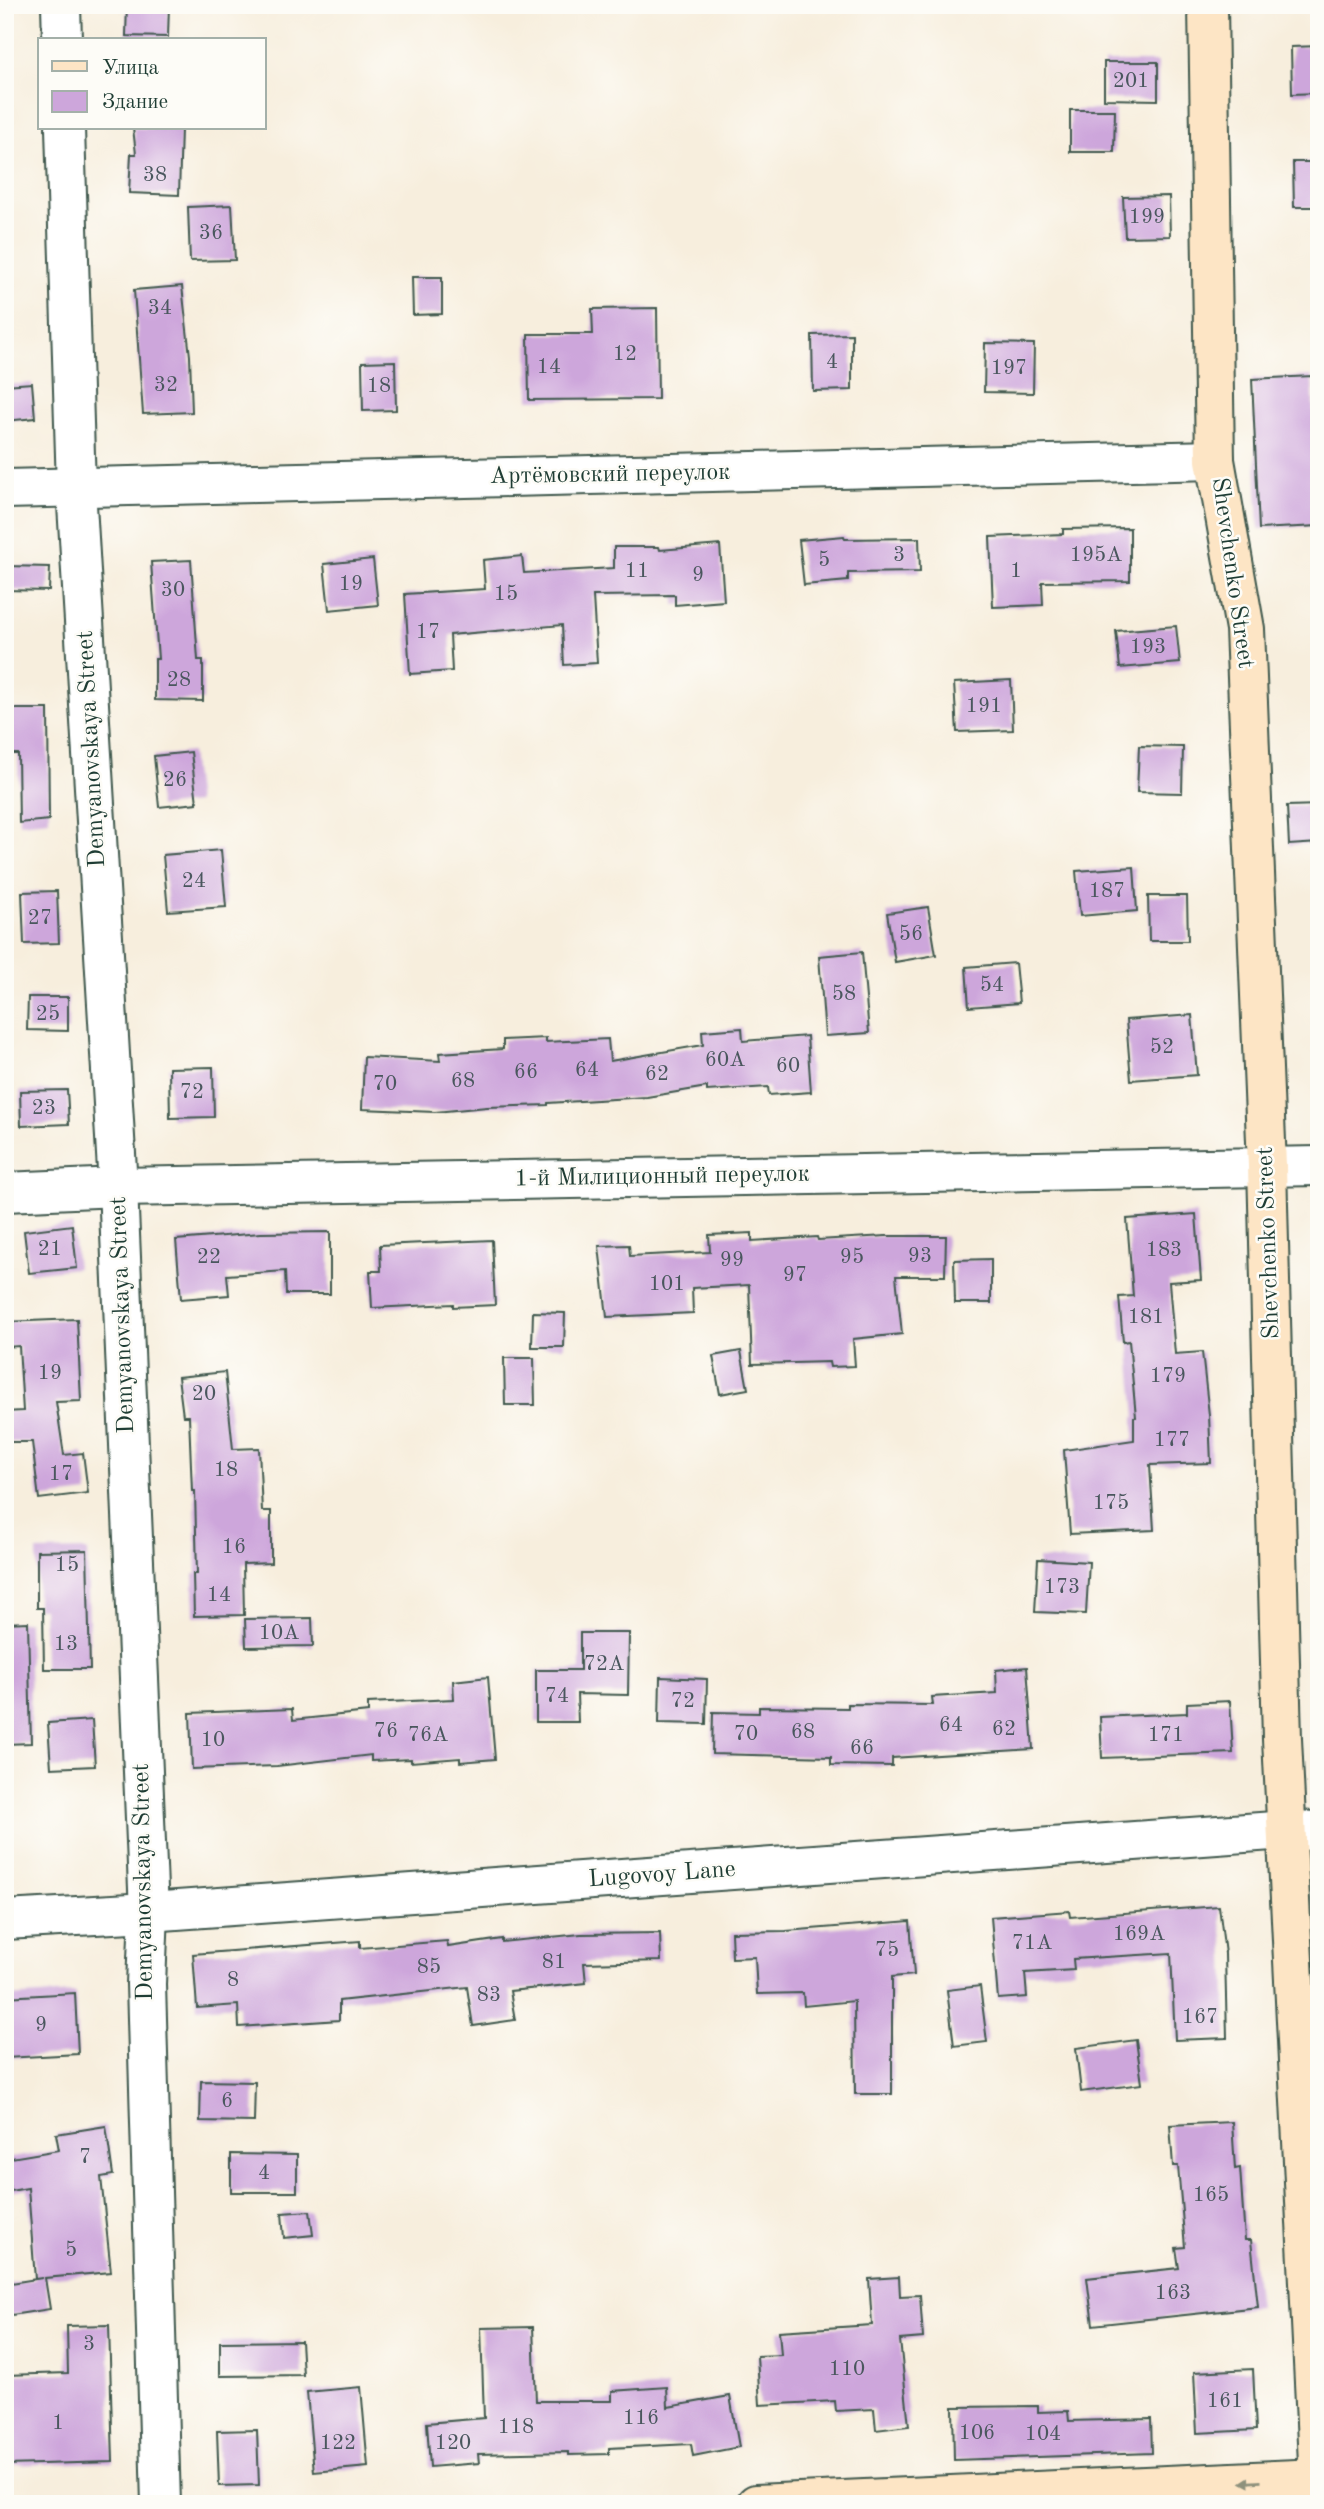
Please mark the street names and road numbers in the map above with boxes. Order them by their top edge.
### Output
street label: Артёмовский переулок [490,461,730,489]
street label: Shevchenko Street [1207,476,1257,670]
street label: Demyanovskaya Street [74,630,110,868]
street label: Shevchenko Street [1254,1146,1284,1340]
street label: 1-й Милиционный переулок [514,1162,810,1192]
street label: Demyanovskaya Street [107,1196,139,1434]
street label: Demyanovskaya Street [130,1763,158,2001]
street label: Lugovoy Lane [588,1858,736,1892]

